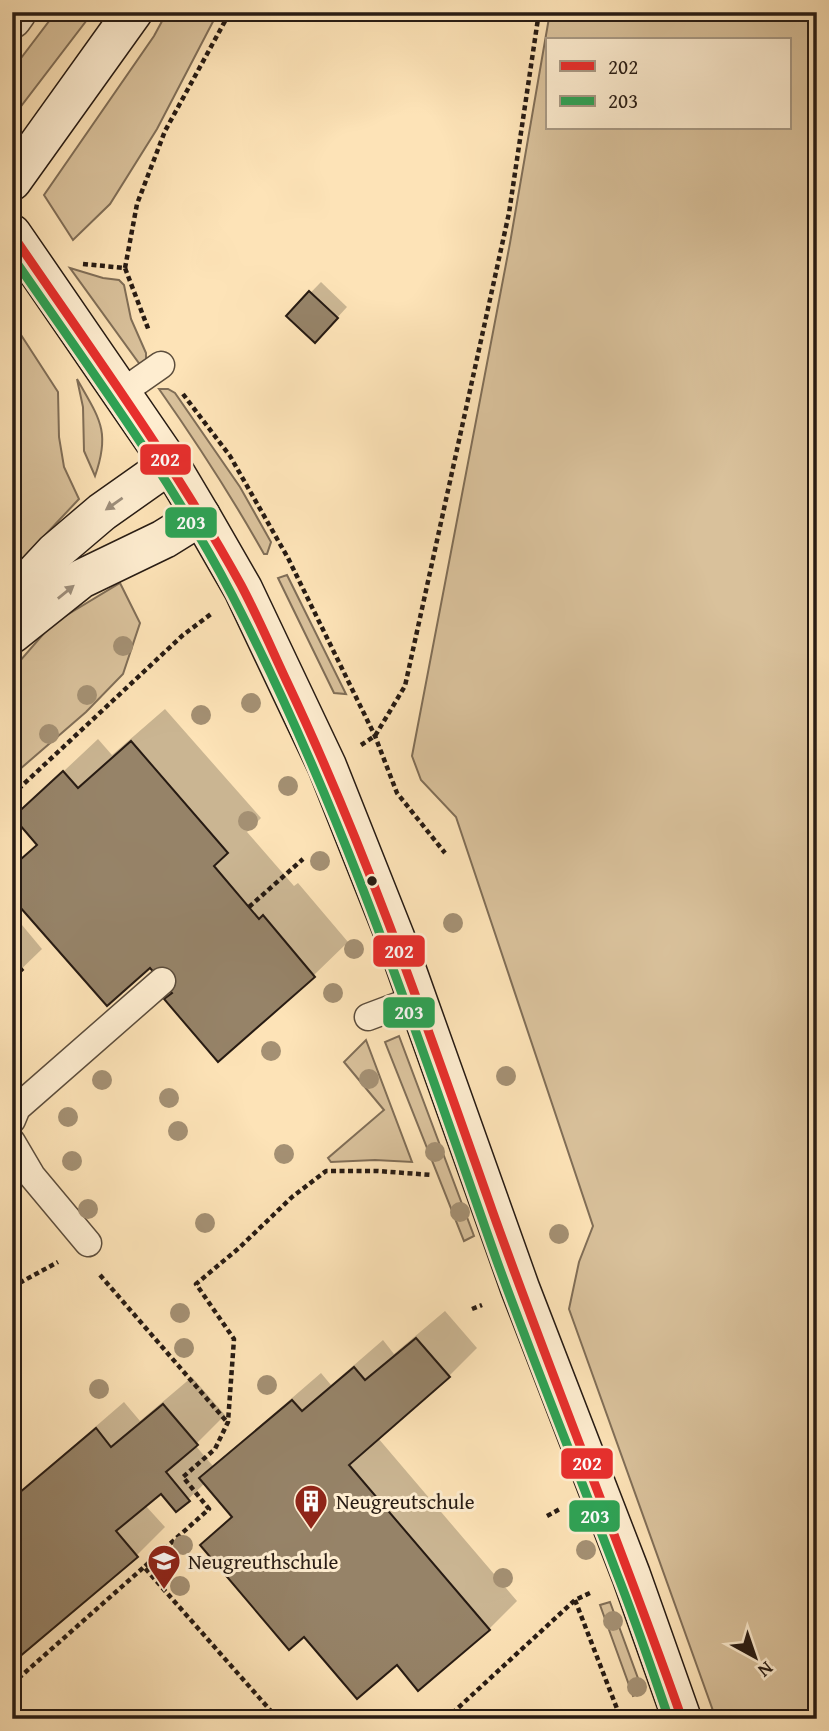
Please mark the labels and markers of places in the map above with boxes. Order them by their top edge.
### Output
unlabelled marker [365,874,379,888]
building icon: Neugreutschule [292,1482,330,1531]
place label: Neugreutschule [336,1486,475,1517]
school or university icon: Neugreuthschule [145,1542,183,1591]
place label: Neugreuthschule [188,1546,339,1577]

